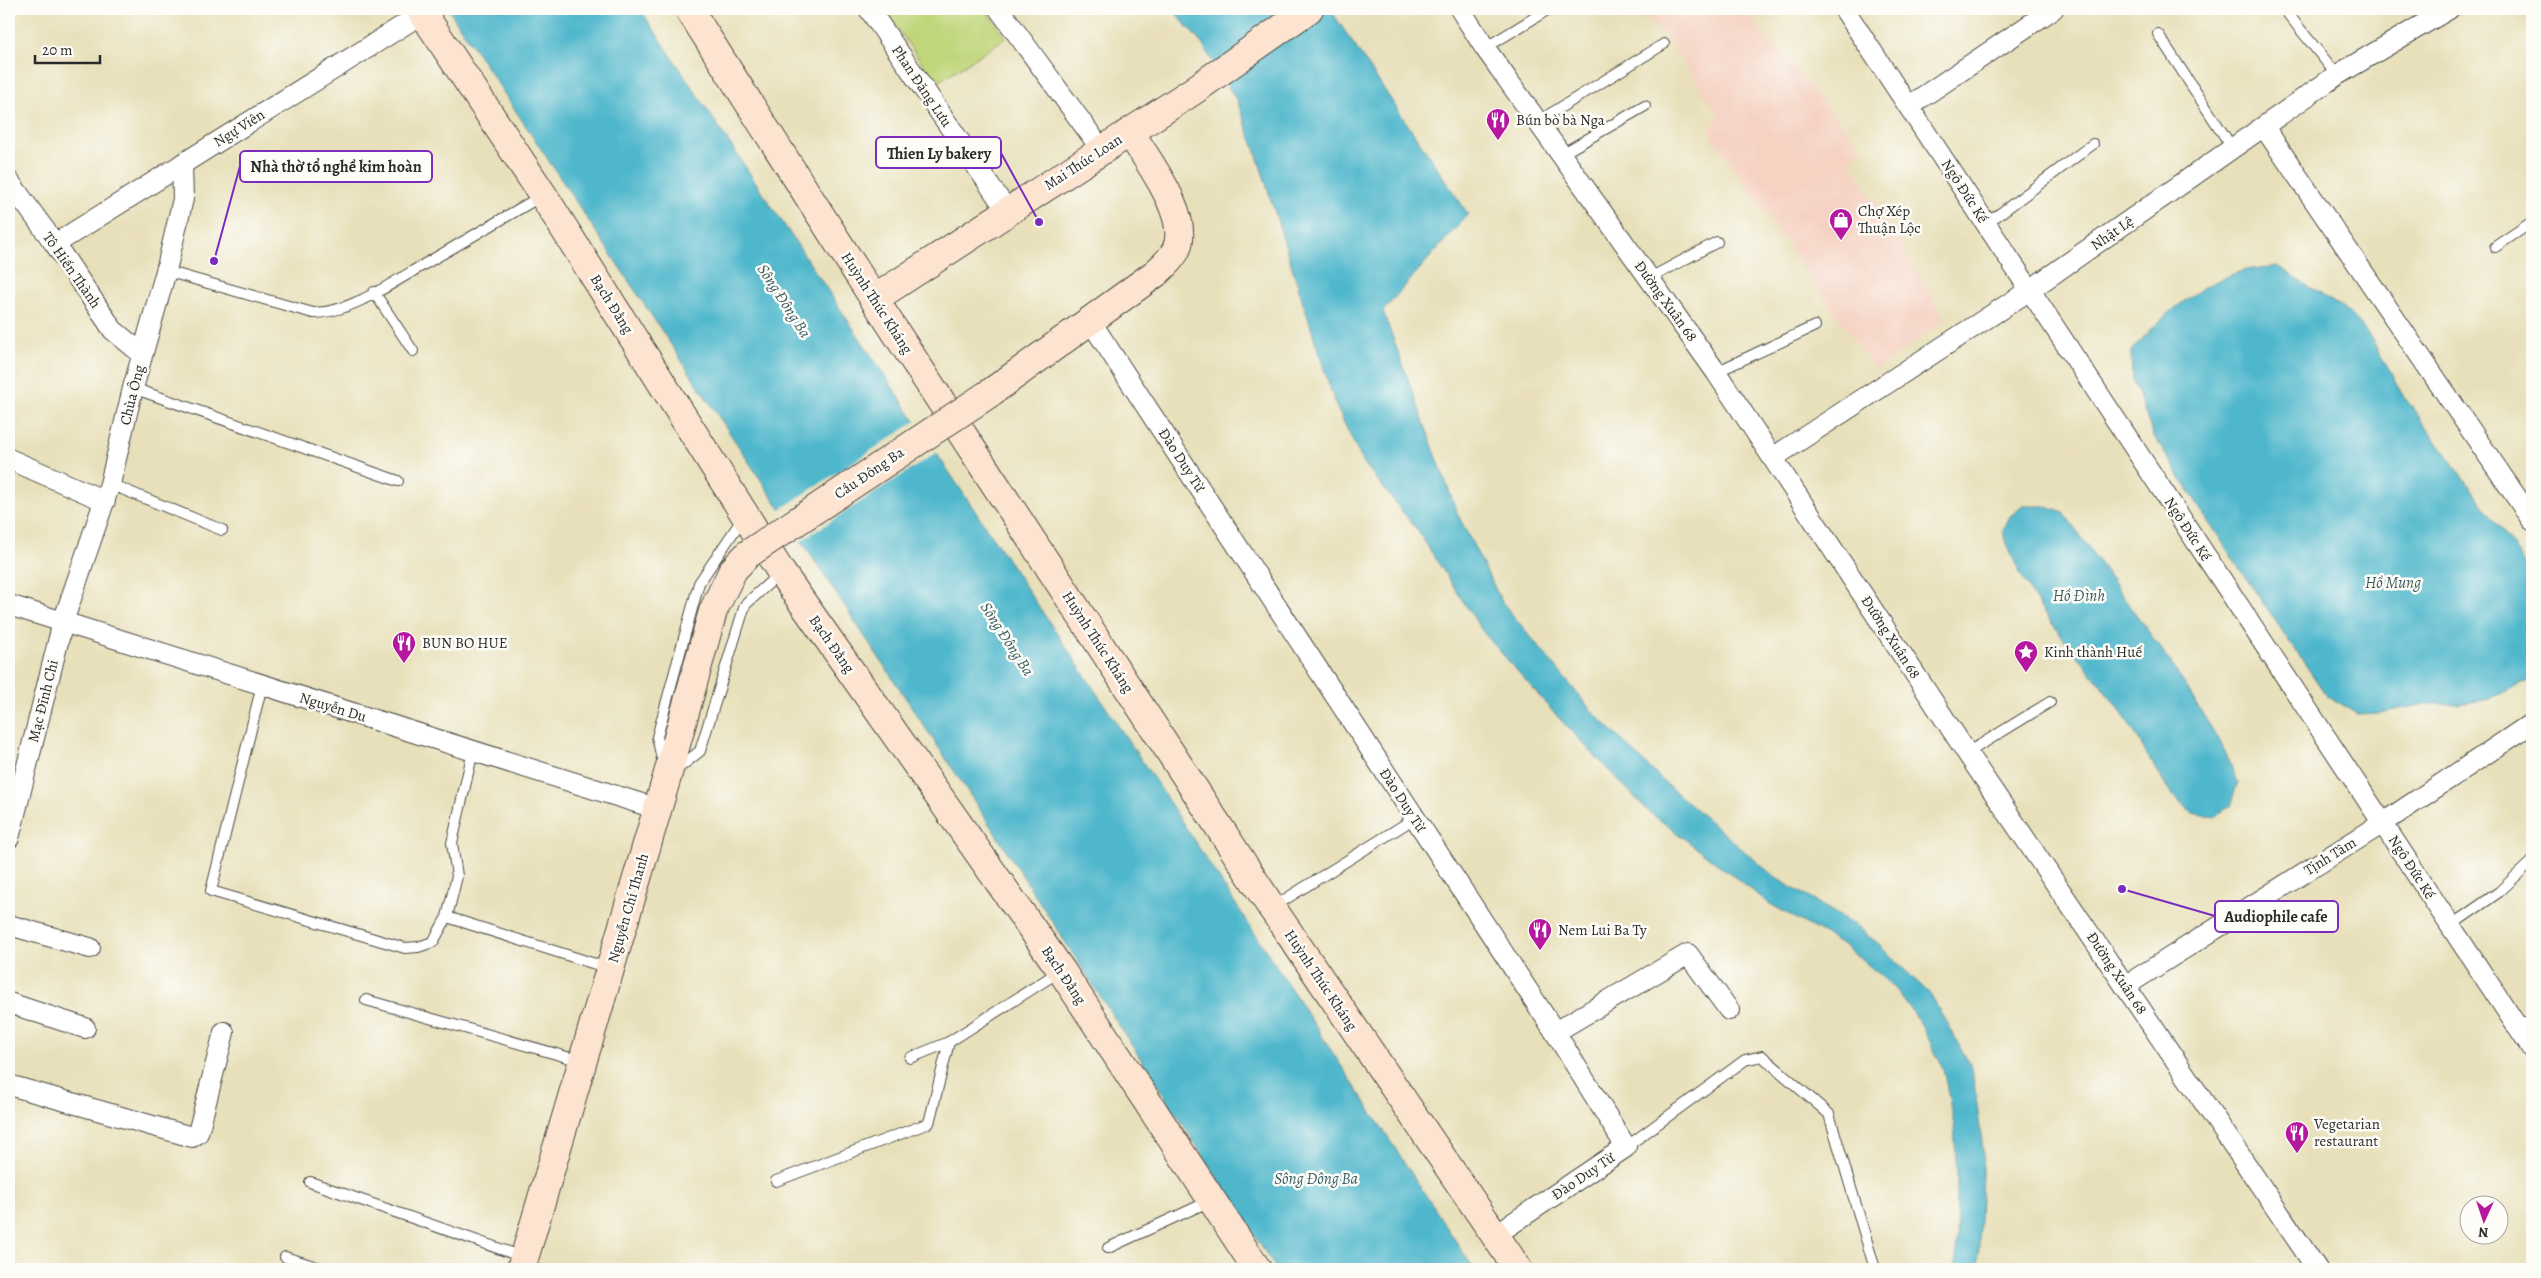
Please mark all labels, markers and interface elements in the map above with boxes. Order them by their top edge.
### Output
scale bar [35,32,100,64]
text: 20 m [42,40,73,60]
street label: Phan Đăng Lưu [887,41,957,132]
street label: Ngự Viên [210,104,268,152]
restaurant icon: Bún bò bà Nga [1485,107,1511,141]
place label: Bún bò bà Nga [1516,110,1605,130]
street label: Mai Thúc Loan [1040,129,1126,195]
callout: Thien Ly bakery [876,137,1001,168]
text: Thien Ly bakery [887,143,992,165]
callout: Nhà thờ tổ nghề kim hoàn [240,151,432,182]
street label: Ngô Đức Kế [1937,155,1993,227]
text: Nhà thờ tổ nghề kim hoàn [250,156,422,178]
place label: Chợ Xép Thuận Lộc [1858,201,1921,238]
shop icon: Chợ Xép Thuận Lộc [1828,207,1854,241]
street label: Nhật Lệ [2087,211,2138,255]
street label: Tô Hiến Thành [38,228,106,312]
street label: Huỳnh Thúc Kháng [837,248,918,358]
street label: Đường Xuân 68 [1630,256,1702,346]
water label: Sông Đông Ba [752,260,816,343]
street label: Bạch Đằng [586,270,638,338]
street label: Chùa Ông [115,362,149,427]
street label: Đào Duy Từ [1154,424,1211,496]
street label: Cầu Đông Ba [830,442,908,504]
street label: Ngô Đức Kế [2160,493,2216,565]
water label: Hồ Mung [2365,572,2421,594]
water label: Hồ Đình [2053,585,2105,607]
street label: Huỳnh Thúc Kháng [1058,587,1139,697]
street label: Đường Xuân 68 [1857,592,1925,682]
water label: Sông Đông Ba [975,598,1039,681]
street label: Bạch Đằng [805,611,860,677]
restaurant icon: BUN BO HUE [391,630,417,664]
place label: BUN BO HUE [422,633,508,653]
place icon: Kinh thành Huế [2013,639,2039,673]
place label: Kinh thành Huế [2044,642,2142,662]
street label: Mạc Đĩnh Chi [23,658,63,744]
street label: Nguyễn Du [297,687,370,727]
street label: Đào Duy Từ [1375,764,1432,836]
street label: Ngô Đức Kế [2384,831,2440,903]
street label: Tịnh Tâm [2300,832,2360,880]
street label: Nguyễn Chí Thanh [603,851,653,965]
callout: Audiophile cafe [2215,901,2338,932]
text: Audiophile cafe [2223,906,2328,928]
restaurant icon: Nem Lui Ba Ty [1527,917,1553,951]
place label: Nem Lui Ba Ty [1558,920,1647,940]
street label: Huỳnh Thúc Kháng [1280,926,1362,1035]
street label: Đường Xuân 68 [2082,928,2152,1018]
street label: Bạch Đằng [1037,942,1091,1009]
place label: Vegetarian restaurant [2313,1114,2380,1151]
restaurant icon: Vegetarian restaurant [2284,1120,2310,1154]
street label: Đào Duy Từ [1547,1147,1619,1205]
water label: Sông Đông Ba [1274,1168,1358,1190]
north arrow [2458,1196,2508,1246]
text: N [2478,1223,2489,1242]

